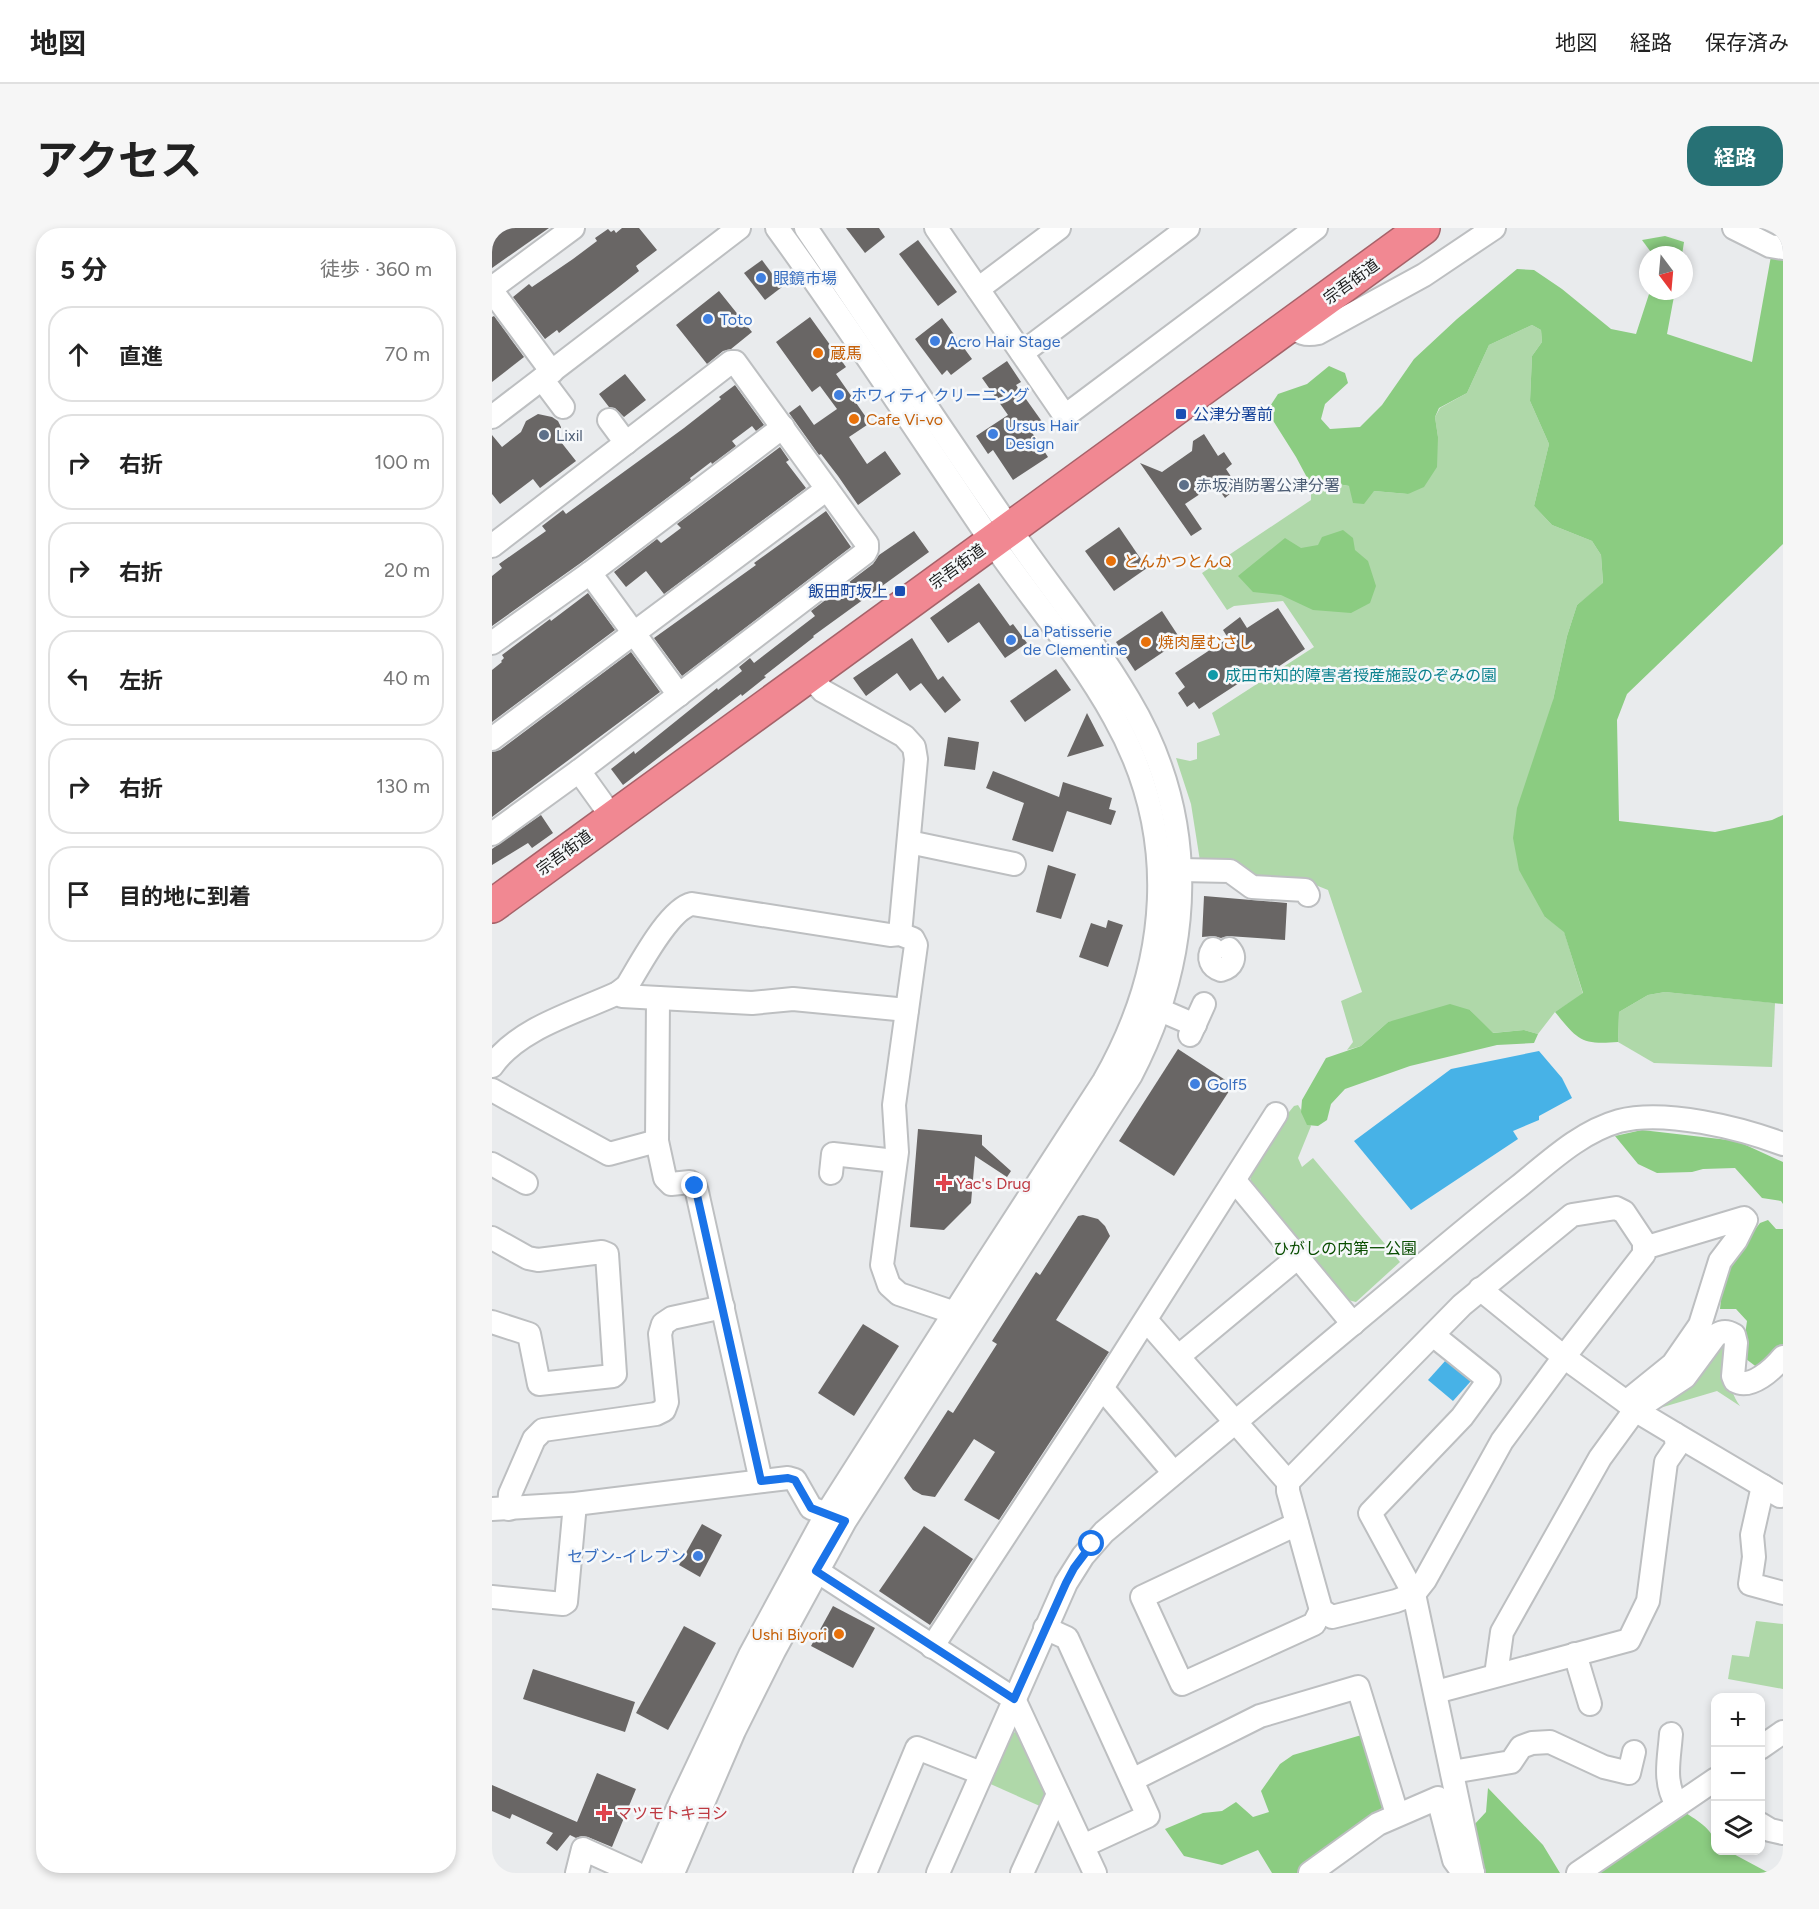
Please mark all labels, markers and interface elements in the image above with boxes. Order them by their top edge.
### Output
text: 地図 [30,26,86,60]
text: 地図 [1555,30,1597,55]
text: 経路 [1630,30,1672,55]
text: 保存済み [1705,30,1789,55]
button: 経路 [1687,126,1783,186]
text: アクセス [36,135,202,186]
north arrow [1639,246,1693,300]
text: 5 分 [60,254,107,286]
street label: 宗吾街道 [1320,255,1383,308]
text: 徒歩 · 360 m [320,257,432,281]
place label: 眼鏡市場 [773,269,837,288]
marker: 眼鏡市場 [754,271,768,285]
place label: Toto [720,310,752,329]
marker: Toto [701,312,715,326]
place label: Acro Hair Stage [947,332,1061,351]
marker: Acro Hair Stage [928,334,942,348]
icon: ahead [62,338,95,371]
text: 70 m [384,342,430,366]
text: 直進 [119,343,163,370]
place label: 蔵馬 [830,344,862,363]
marker: 蔵馬 [811,346,825,360]
place label: ホワィティ クリーニング [851,386,1030,405]
marker: ホワィティ クリーニング [832,388,846,402]
place label: 公津分署前 [1193,405,1273,424]
marker: 公津分署前 [1174,407,1188,421]
place label: Cafe Vi-vo [866,410,943,429]
marker: Cafe Vi-vo [847,412,861,426]
place label: Ursus Hair Design [1005,416,1079,453]
place label: Lixil [556,426,583,445]
marker: Ursus Hair Design [986,427,1000,441]
marker: Lixil [537,428,551,442]
icon: right [62,446,95,479]
text: 100 m [374,450,430,474]
text: 右折 [119,451,163,478]
place label: 赤坂消防署公津分署 [1196,476,1340,495]
marker: 赤坂消防署公津分署 [1177,478,1191,492]
street label: 宗吾街道 [926,540,989,593]
place label: とんかつとんQ [1123,552,1231,571]
icon: right [62,554,95,587]
marker: とんかつとんQ [1104,554,1118,568]
text: 20 m [384,558,430,582]
text: 右折 [119,559,163,586]
place label: 飯田町坂上 [808,582,888,601]
marker: 飯田町坂上 [893,584,907,598]
place label: La Patisserie de Clementine [1023,622,1128,659]
marker: La Patisserie de Clementine [1004,633,1018,647]
place label: 焼肉屋むさし [1158,633,1254,652]
marker: 焼肉屋むさし [1139,635,1153,649]
icon: left [62,662,95,695]
text: 40 m [383,666,430,690]
place label: 成田市知的障害者授産施設のぞみの園 [1225,666,1497,685]
text: 左折 [119,667,163,694]
marker: 成田市知的障害者授産施設のぞみの園 [1206,668,1220,682]
icon: right [62,770,95,803]
text: 130 m [376,774,430,798]
text: 右折 [119,775,163,802]
street label: 宗吾街道 [533,826,596,879]
icon: arrive [62,878,95,911]
text: 目的地に到着 [119,883,251,910]
place label: Golf5 [1207,1075,1247,1094]
marker: Golf5 [1188,1077,1202,1091]
route end [681,1172,707,1198]
place label: Yac's Drug [956,1174,1031,1193]
marker: Yac's Drug [937,1176,951,1190]
park label: ひがしの内第一公園 [1273,1239,1417,1258]
route start [1078,1530,1104,1556]
place label: セブン-イレブン [567,1547,686,1566]
marker: セブン-イレブン [691,1549,705,1563]
place label: Ushi Biyori [752,1625,827,1644]
marker: Ushi Biyori [832,1627,846,1641]
map controls [1711,1693,1765,1855]
button: + [1711,1693,1765,1747]
button: − [1711,1747,1765,1801]
button: layers [1711,1801,1765,1855]
place label: マツモトキヨシ [616,1804,728,1823]
marker: マツモトキヨシ [597,1806,611,1820]

